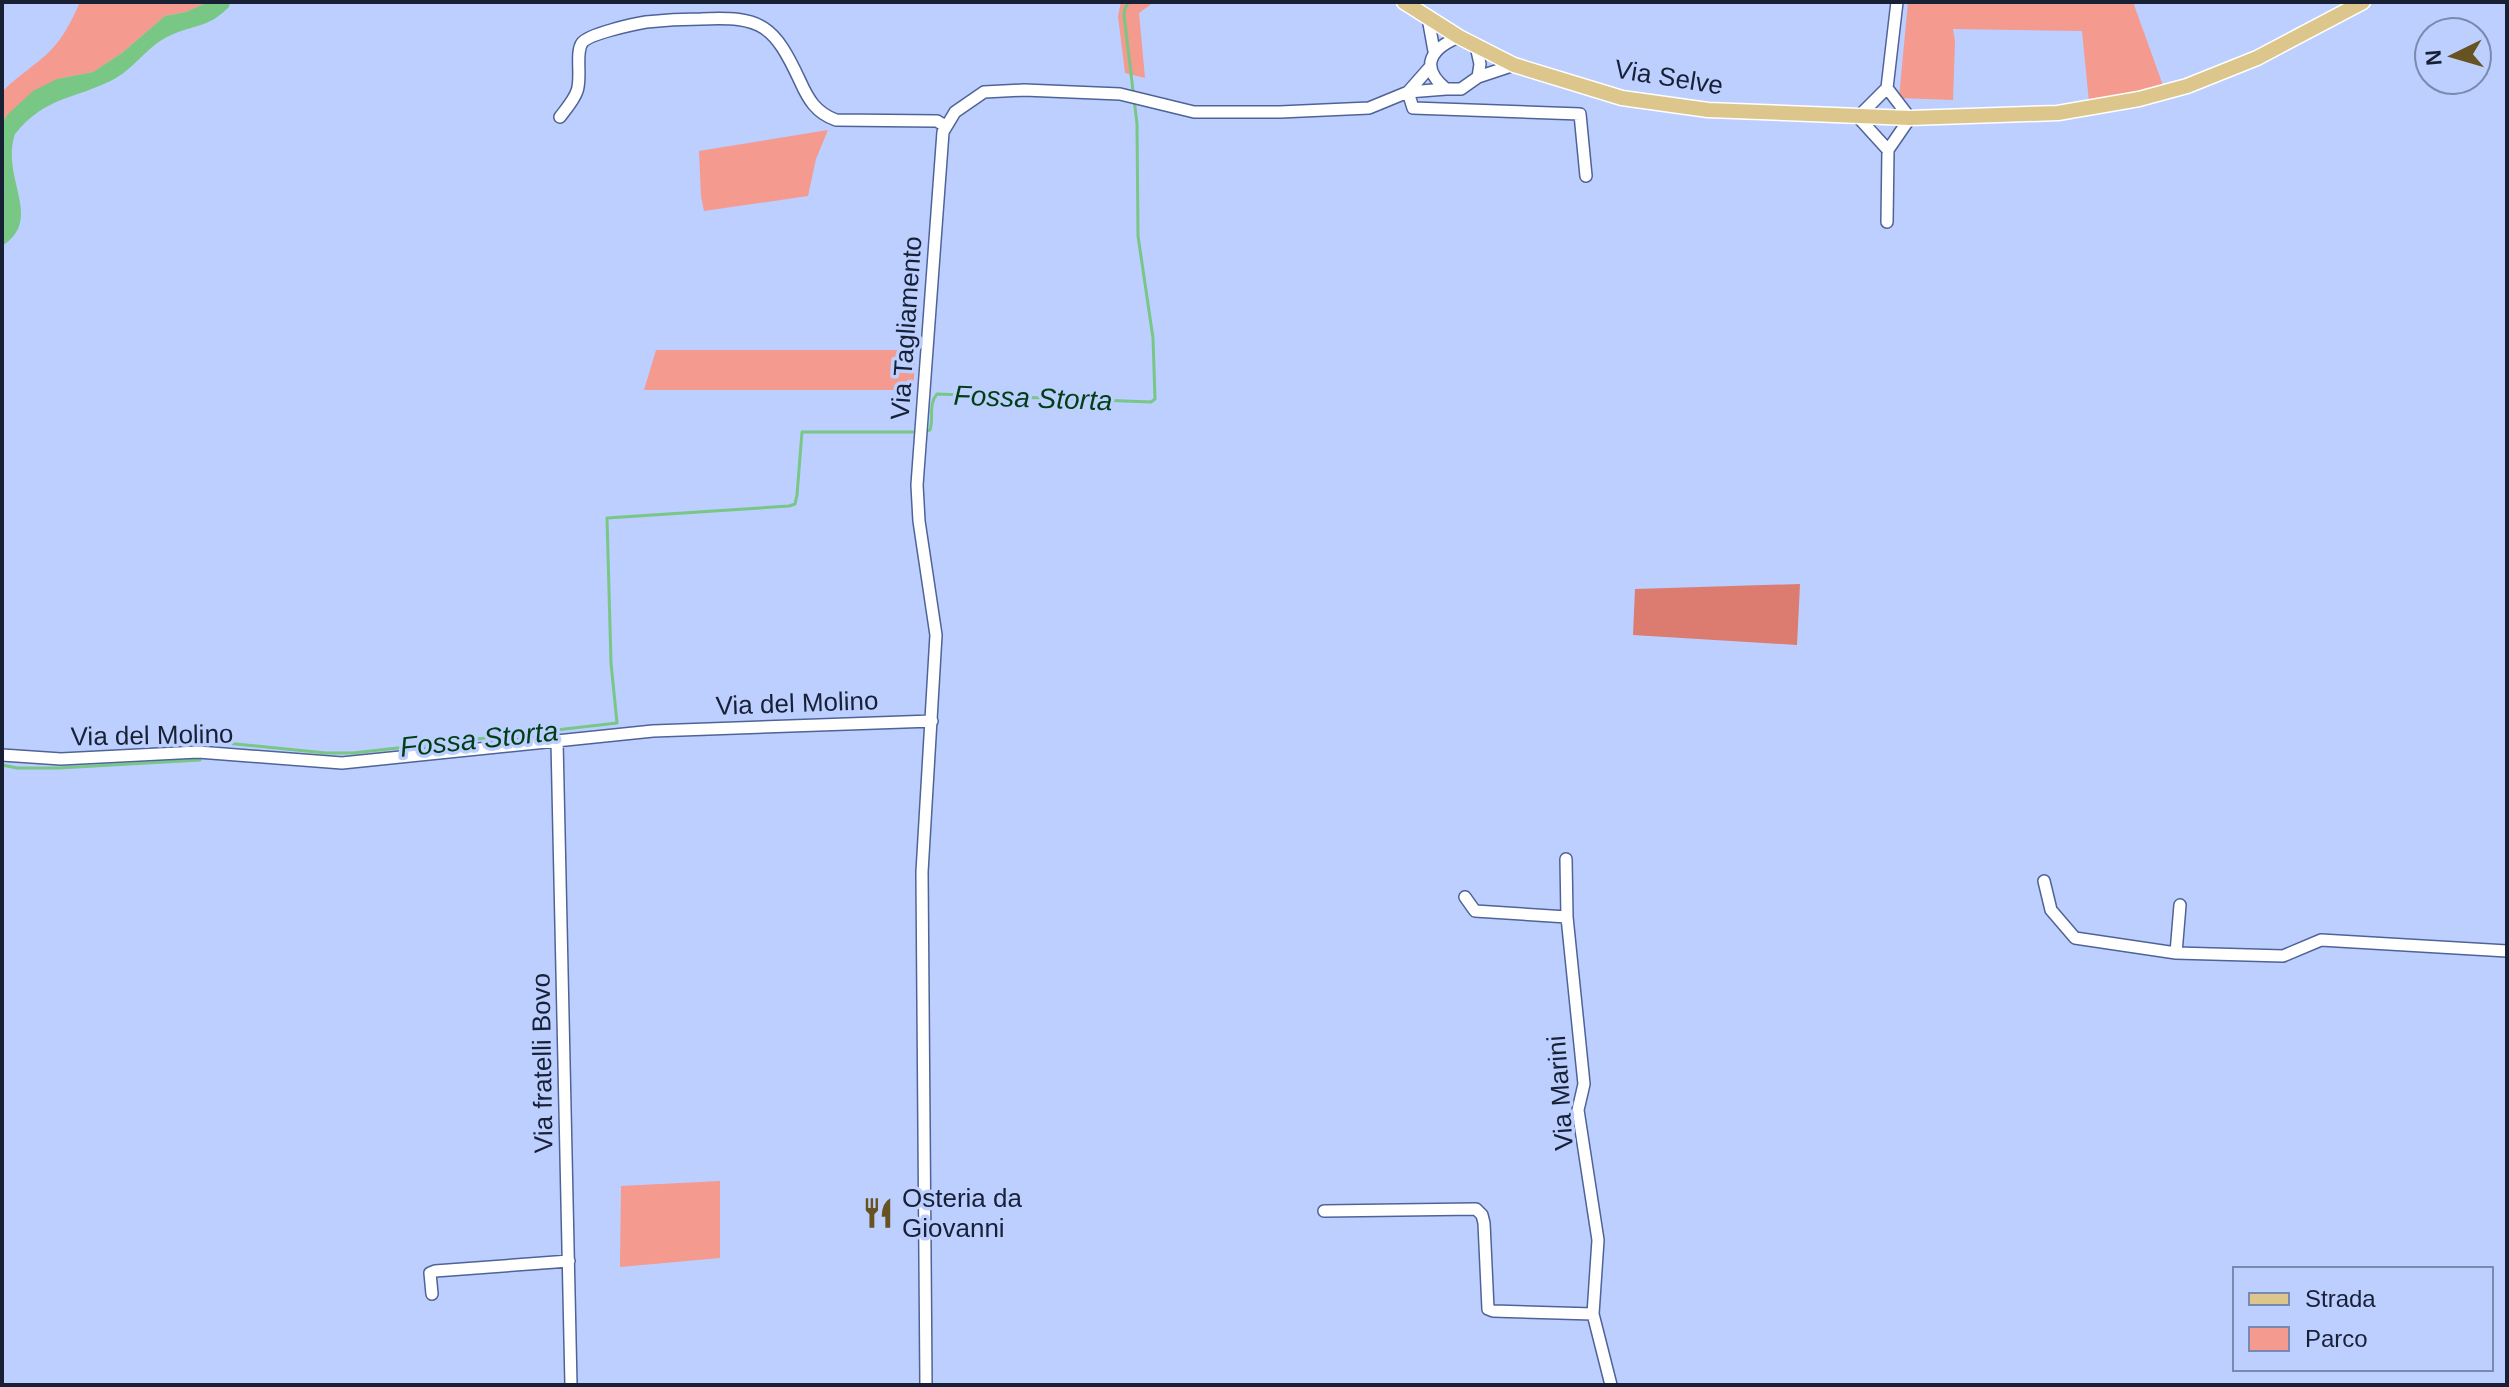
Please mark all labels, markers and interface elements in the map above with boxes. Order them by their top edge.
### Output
north arrow [2413,16,2493,96]
text: N [2420,49,2447,67]
street label: Via Selve [1613,54,1725,100]
street label: Via Tagliamento [885,235,927,421]
water label: Fossa Storta [953,380,1113,416]
street label: Via del Molino [715,685,879,721]
water label: Fossa Storta [398,715,560,763]
street label: Via del Molino [70,719,234,751]
street label: Via fratelli Bovo [525,973,559,1153]
street label: Via Marini [1541,1035,1579,1151]
place label: Osteria da Giovanni [902,1183,1022,1243]
restaurant icon: Osteria da Giovanni [861,1196,895,1230]
legend [2233,1267,2493,1371]
text: Strada [2305,1285,2376,1312]
text: Parco [2305,1325,2368,1352]

